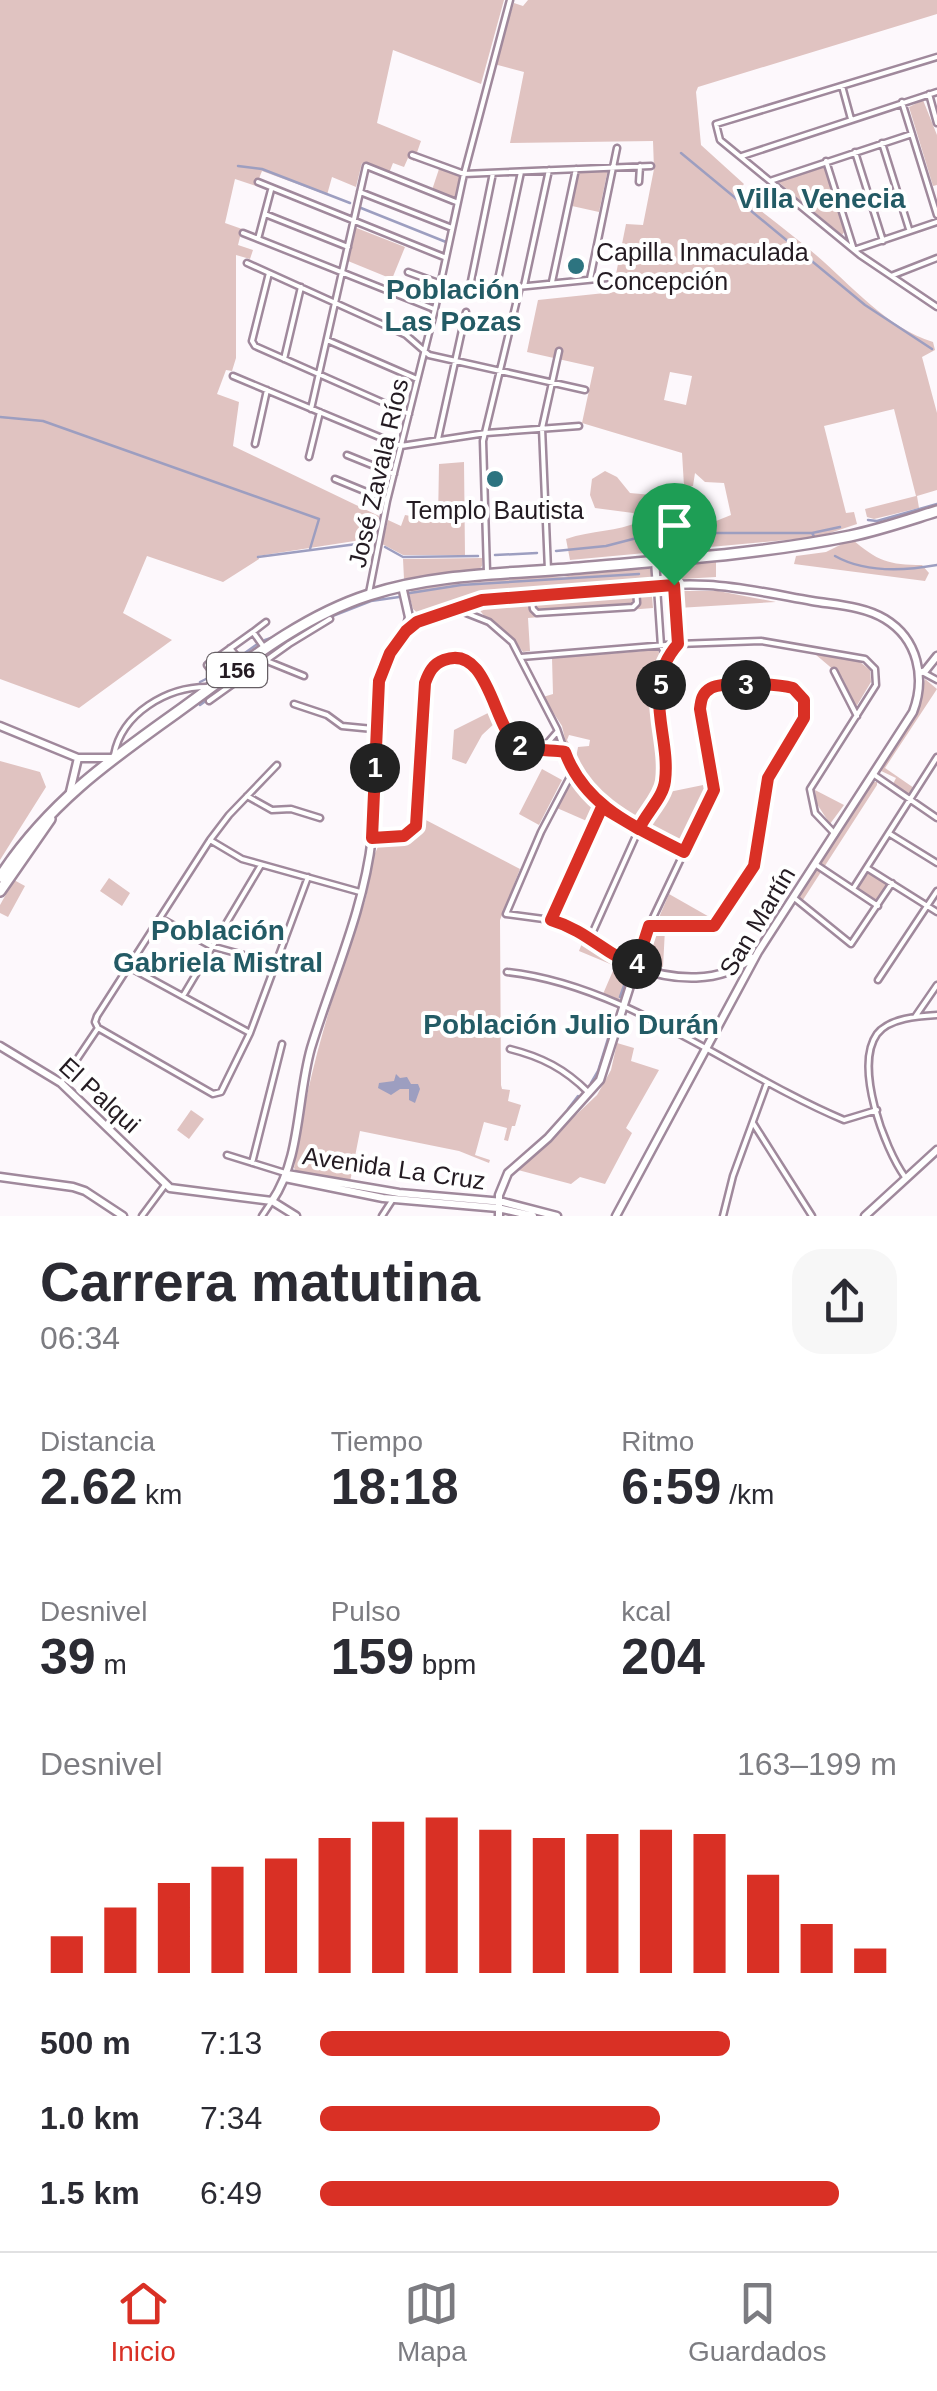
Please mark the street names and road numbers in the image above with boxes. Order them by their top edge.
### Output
street label: José Zavala Ríos [343,376,413,570]
road number: 156 [207,653,267,687]
street label: San Martín [714,861,800,981]
street label: El Palqui [54,1052,146,1138]
street label: Avenida La Cruz [301,1141,487,1195]

